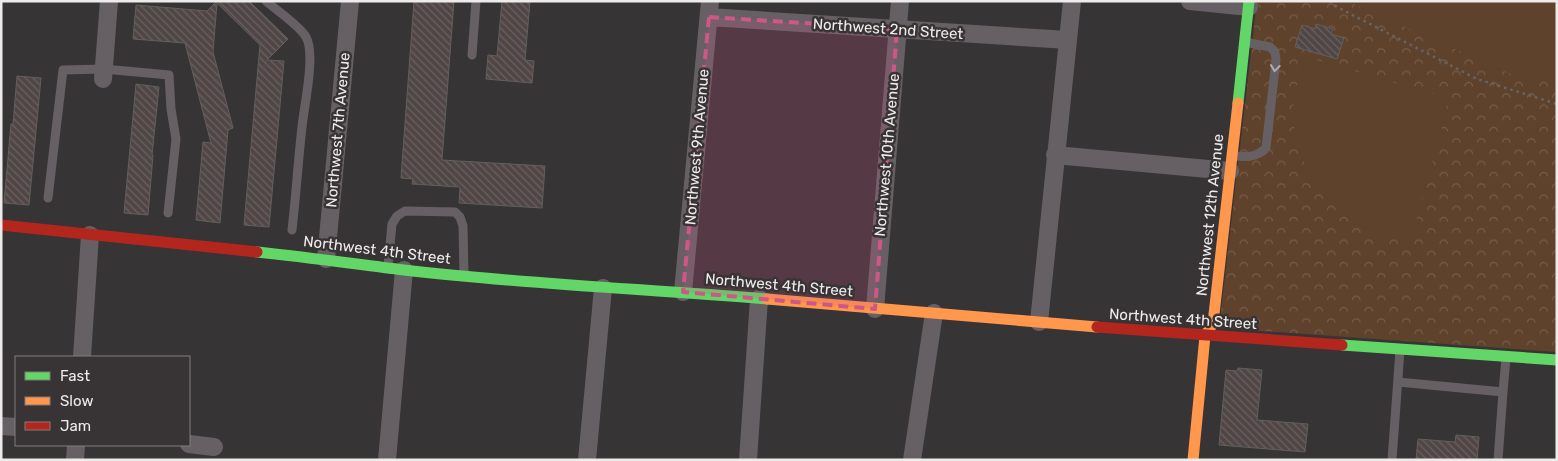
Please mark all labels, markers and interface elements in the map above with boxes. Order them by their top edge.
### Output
street label: Northwest 2nd Street [812,15,964,43]
street label: Northwest 7th Avenue [322,52,354,208]
one-way arrow [1270,64,1281,72]
street label: Northwest 9th Avenue [681,68,713,226]
street label: Northwest 10th Avenue [871,73,903,237]
street label: Northwest 12th Avenue [1193,133,1227,297]
street label: Northwest 4th Street [302,232,452,268]
street label: Northwest 4th Street [704,270,854,300]
street label: Northwest 4th Street [1108,305,1258,333]
legend [15,356,190,446]
text: Fast [60,367,90,385]
text: Slow [60,392,93,410]
text: Jam [60,417,91,435]

